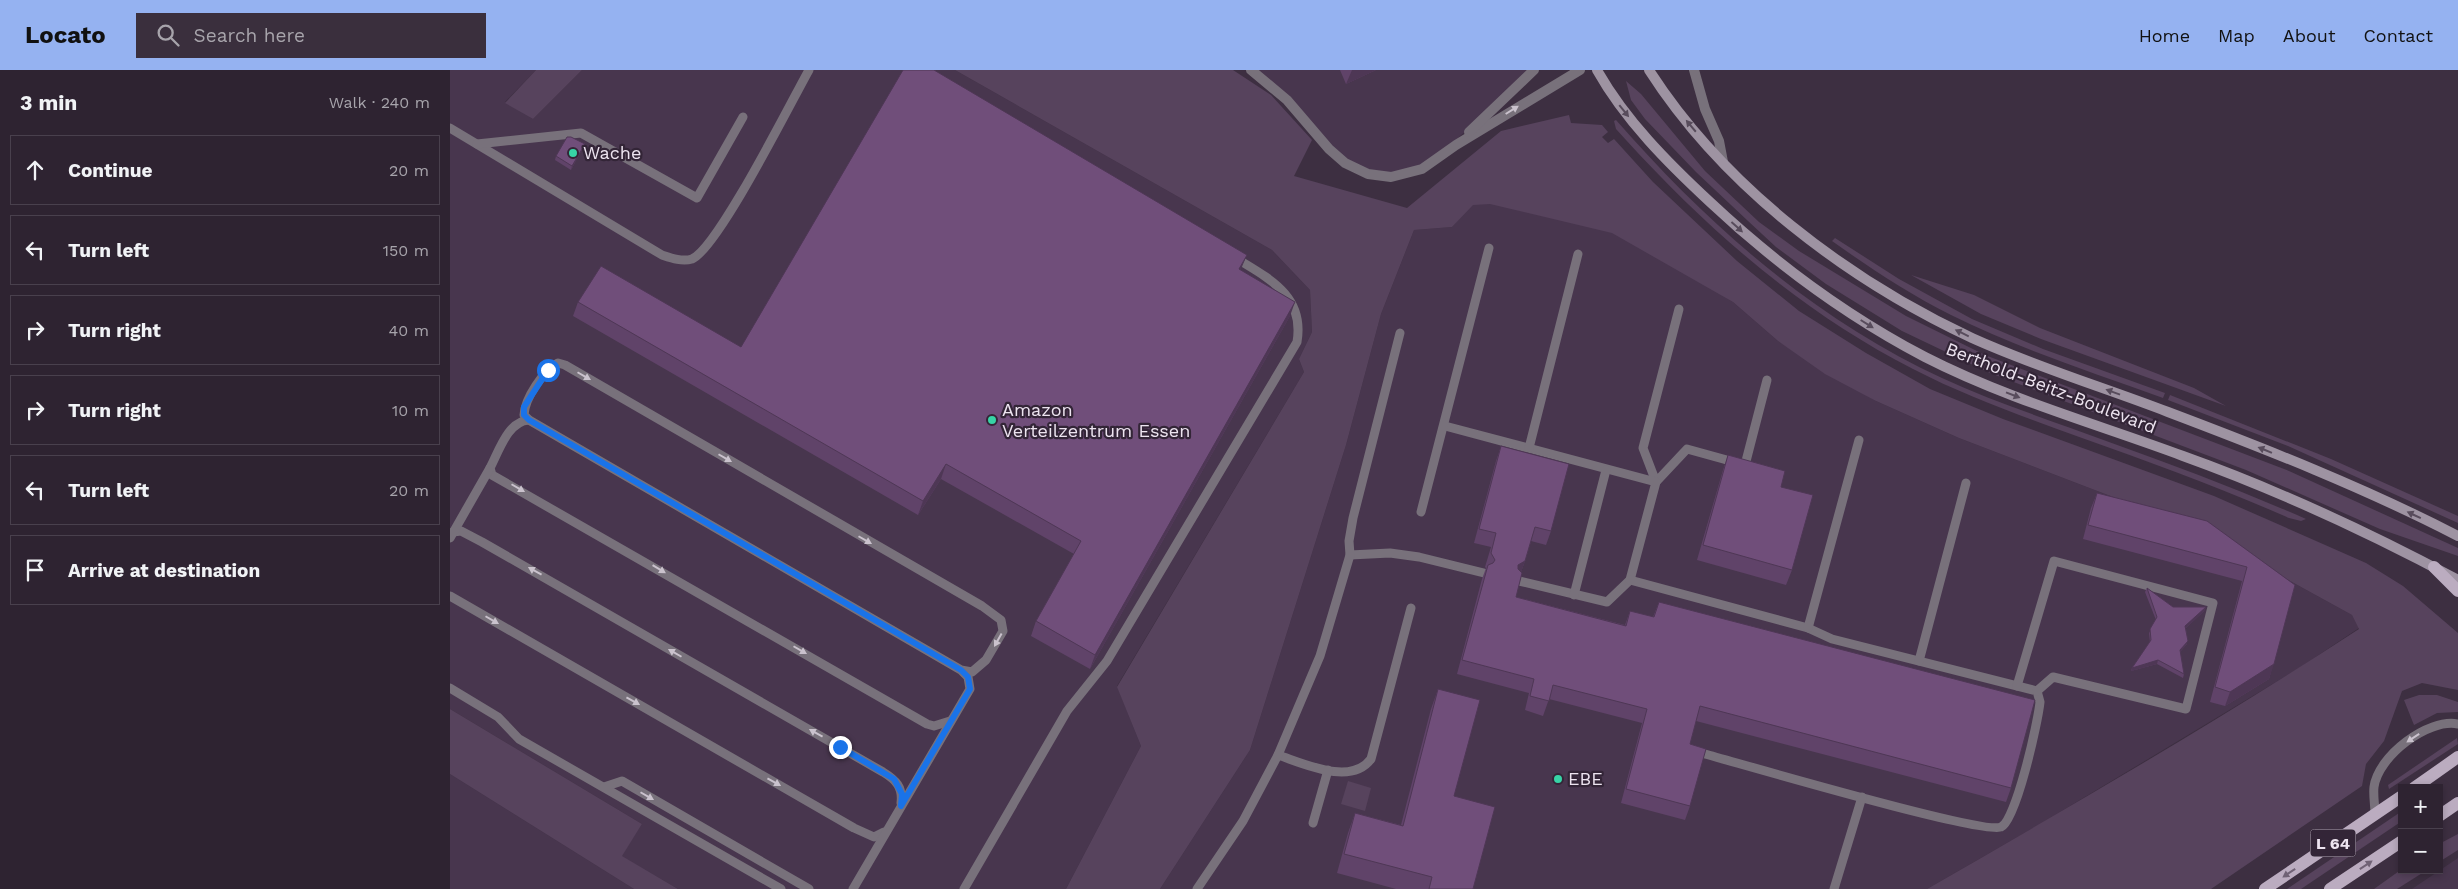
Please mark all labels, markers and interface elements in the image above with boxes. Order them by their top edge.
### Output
search box [136,13,486,58]
text: Locato [25,21,106,49]
icon: search [154,21,182,49]
text: Search here [194,24,305,47]
text: Home [2139,25,2190,46]
text: Map [2218,25,2255,46]
text: About [2283,25,2335,46]
text: Contact [2363,25,2433,46]
text: 3 min [20,90,77,115]
text: Walk · 240 m [329,93,430,112]
one-way arrow [1618,104,1629,117]
one-way arrow [1506,106,1519,115]
one-way arrow [1685,120,1696,133]
place label: Wache [583,142,641,163]
marker: Wache [567,147,579,159]
icon: ahead [21,156,49,184]
text: Continue [68,159,152,182]
text: 20 m [389,161,429,180]
one-way arrow [1731,221,1743,233]
icon: left [21,236,49,264]
text: Turn left [68,239,149,262]
text: 150 m [383,241,429,260]
icon: right [21,316,49,344]
text: Turn right [68,319,161,342]
one-way arrow [1861,319,1874,329]
text: 40 m [389,321,429,340]
one-way arrow [1955,328,1969,336]
street label: Berthold-Beitz-Boulevard [1943,338,2159,437]
route start [537,359,560,382]
one-way arrow [578,371,591,380]
one-way arrow [2105,388,2120,396]
one-way arrow [2006,391,2020,399]
icon: right [21,396,49,424]
text: Turn right [68,399,161,422]
place label: Amazon Verteilzentrum Essen [1002,399,1190,441]
text: 10 m [392,401,429,420]
marker: Amazon Verteilzentrum Essen [986,414,998,426]
one-way arrow [2258,445,2272,453]
one-way arrow [718,454,731,463]
icon: left [21,476,49,504]
text: Turn left [68,479,149,502]
text: 20 m [389,481,429,500]
one-way arrow [511,484,524,493]
one-way arrow [2407,510,2421,518]
one-way arrow [859,535,872,544]
icon: arrive [21,556,49,584]
text: Arrive at destination [68,559,260,582]
one-way arrow [652,565,665,574]
one-way arrow [528,567,541,576]
one-way arrow [486,616,499,625]
one-way arrow [994,633,1002,648]
one-way arrow [793,645,806,654]
one-way arrow [669,648,682,657]
one-way arrow [626,697,639,706]
one-way arrow [810,729,823,738]
one-way arrow [2406,733,2420,743]
route end [829,736,852,759]
place label: EBE [1568,768,1603,789]
marker: EBE [1552,773,1564,785]
one-way arrow [767,778,780,787]
map controls [2398,784,2443,874]
button: + [2398,784,2443,829]
one-way arrow [641,791,654,800]
button: − [2398,829,2443,874]
road number: L 64 [2310,830,2356,856]
one-way arrow [2359,860,2373,870]
one-way arrow [2282,868,2296,878]

